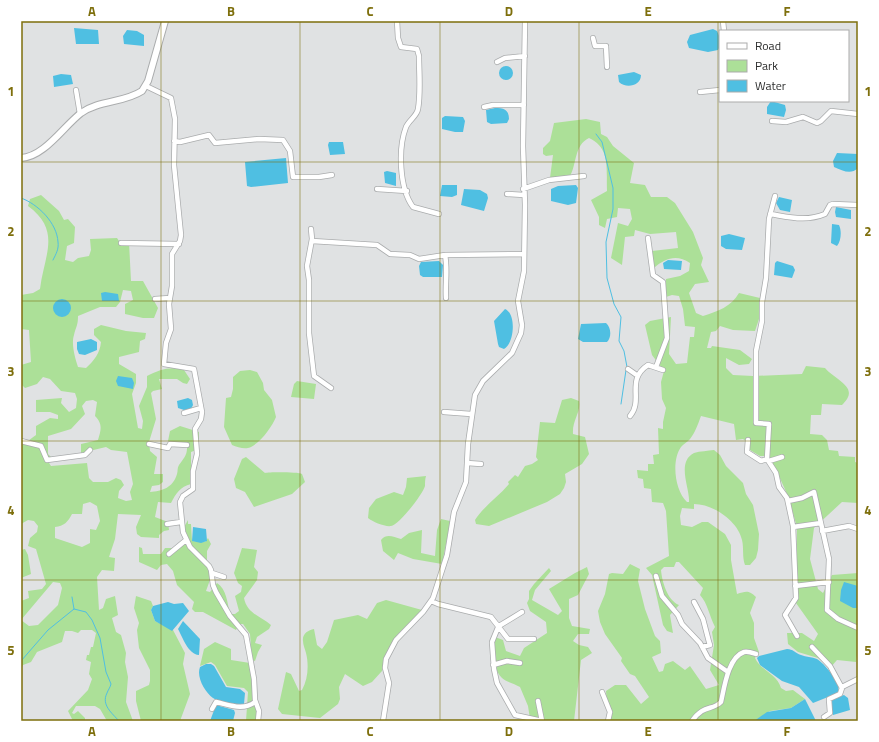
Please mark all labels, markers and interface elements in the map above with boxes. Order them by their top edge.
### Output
text: A [88,1,96,21]
text: B [227,1,235,21]
text: C [366,1,374,21]
text: D [505,1,513,21]
text: E [644,1,652,21]
text: F [784,1,791,21]
legend [719,30,849,102]
text: Road [755,36,781,55]
text: Park [755,56,778,75]
text: Water [755,76,786,95]
text: 1 [7,81,15,101]
text: 1 [864,81,872,101]
text: 2 [7,221,15,241]
text: 2 [864,221,872,241]
text: 3 [7,361,15,381]
text: 3 [864,361,872,381]
text: 4 [7,500,15,520]
text: 4 [864,500,872,520]
text: 5 [7,640,15,660]
text: 5 [864,640,872,660]
text: A [88,721,96,741]
text: B [227,721,235,741]
text: C [366,721,374,741]
text: D [505,721,513,741]
text: E [644,721,652,741]
text: F [784,721,791,741]

